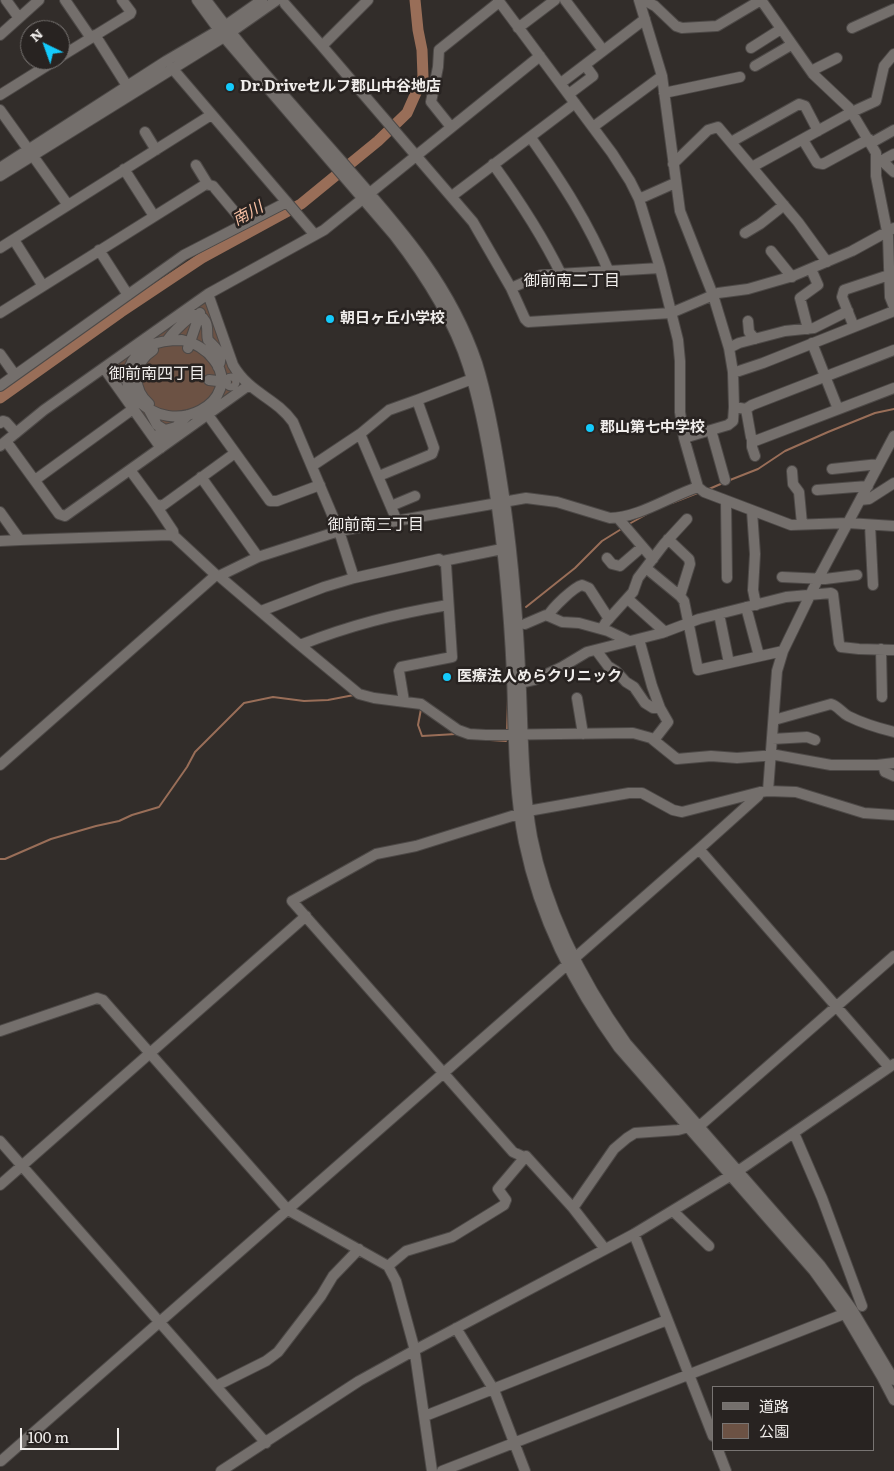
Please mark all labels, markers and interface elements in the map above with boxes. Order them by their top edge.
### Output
north arrow [20,20,70,70]
text: N [25,23,47,46]
place label: Dr.Driveセルフ郡山中谷地店 [240,78,441,96]
marker: Dr.Driveセルフ郡山中谷地店 [224,81,236,93]
water label: 南川 [229,198,267,230]
district label: 御前南二丁目 [524,271,620,291]
place label: 朝日ヶ丘小学校 [340,310,445,328]
marker: 朝日ヶ丘小学校 [324,313,336,325]
district label: 御前南四丁目 [109,364,205,384]
place label: 郡山第七中学校 [600,419,705,437]
marker: 郡山第七中学校 [584,422,596,434]
district label: 御前南三丁目 [328,515,424,535]
place label: 医療法人めらクリニック [457,668,622,686]
marker: 医療法人めらクリニック [441,671,453,683]
legend [712,1386,874,1451]
text: 道路 [759,1394,789,1417]
scale bar [22,1418,121,1450]
text: 公園 [759,1419,789,1442]
text: 100 m [28,1425,69,1448]

